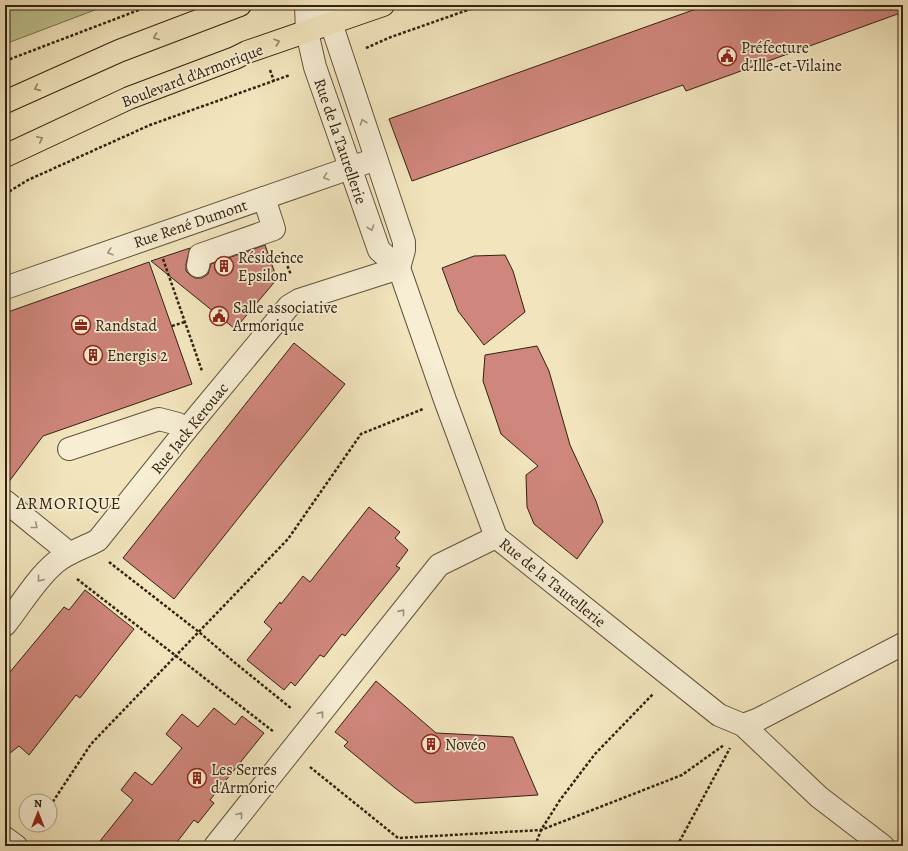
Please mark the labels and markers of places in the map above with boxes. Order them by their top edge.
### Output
place label: Préfecture d'Ille-et-Vilaine [741,37,842,77]
public building icon: Préfecture d'Ille-et-Vilaine [716,45,738,67]
place label: Résidence Epsilon [238,247,304,287]
building icon: Résidence Epsilon [213,255,235,277]
place label: Salle associative Armorique [232,297,338,337]
public building icon: Salle associative Armorique [208,305,230,327]
office icon: Randstad [70,314,92,336]
place label: Randstad [95,315,157,337]
building icon: Energis 2 [82,344,104,366]
place label: Energis 2 [107,345,168,367]
building icon: Novéo [420,733,442,755]
place label: Novéo [445,734,486,756]
place label: Les Serres d'Armoric [211,759,277,799]
building icon: Les Serres d'Armoric [186,767,208,789]

